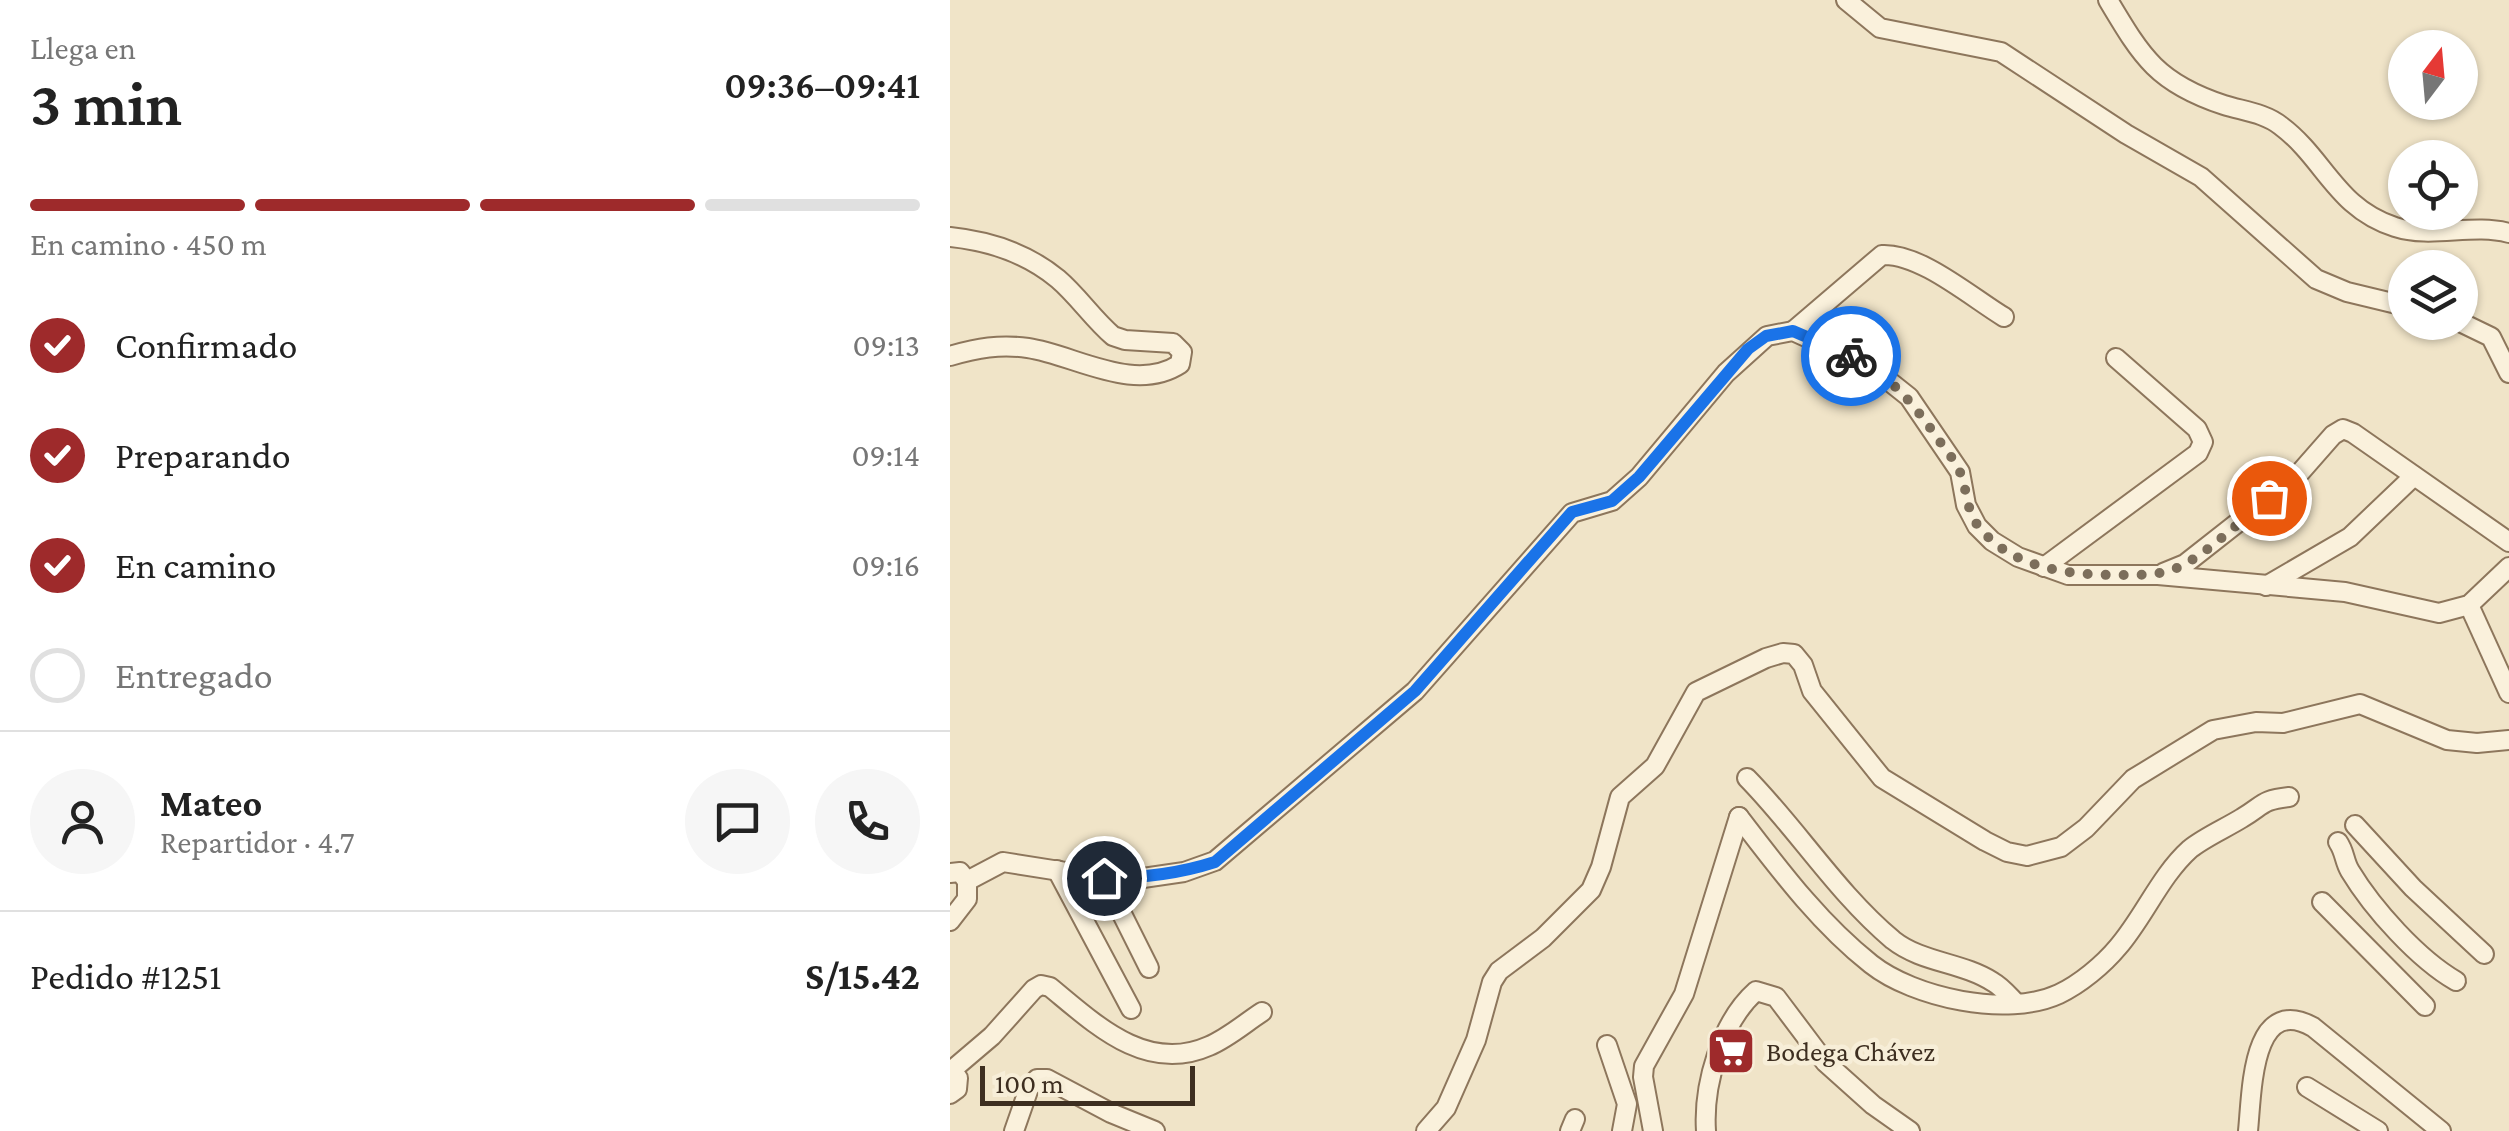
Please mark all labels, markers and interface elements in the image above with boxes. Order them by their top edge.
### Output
text: Llega en [30,30,136,66]
north arrow [2388,30,2478,120]
map controls [2388,30,2478,340]
text: 09:36–09:41 [724,64,920,106]
text: 3 min [30,67,182,139]
button: locate [2388,140,2478,230]
text: En camino · 450 m [30,226,267,262]
button: layers [2388,250,2478,340]
courier [1801,306,1901,406]
icon: check [30,318,85,373]
text: Confirmado [115,324,297,366]
text: 09:13 [853,327,920,363]
icon: bike [1824,329,1879,384]
icon: check [30,428,85,483]
text: Preparando [115,434,291,476]
text: 09:14 [851,437,920,473]
pin [2227,456,2312,541]
icon: bag [2242,471,2297,526]
icon: check [30,538,85,593]
text: En camino [115,544,276,586]
text: 09:16 [851,547,920,583]
text: Entregado [115,654,273,696]
button: person [30,769,135,874]
button: chat [685,769,790,874]
button: phone [815,769,920,874]
text: Mateo [160,782,262,824]
text: Repartidor · 4.7 [160,824,355,860]
pin [1062,836,1147,921]
icon: home [1077,851,1132,906]
text: Pedido #1251 [30,955,222,997]
text: S/15.42 [805,955,920,997]
supermarket icon: Bodega Chávez [1705,1025,1757,1077]
place label: Bodega Chávez [1766,1036,1935,1067]
scale bar [980,1061,1195,1106]
text: 100 m [995,1068,1064,1099]

